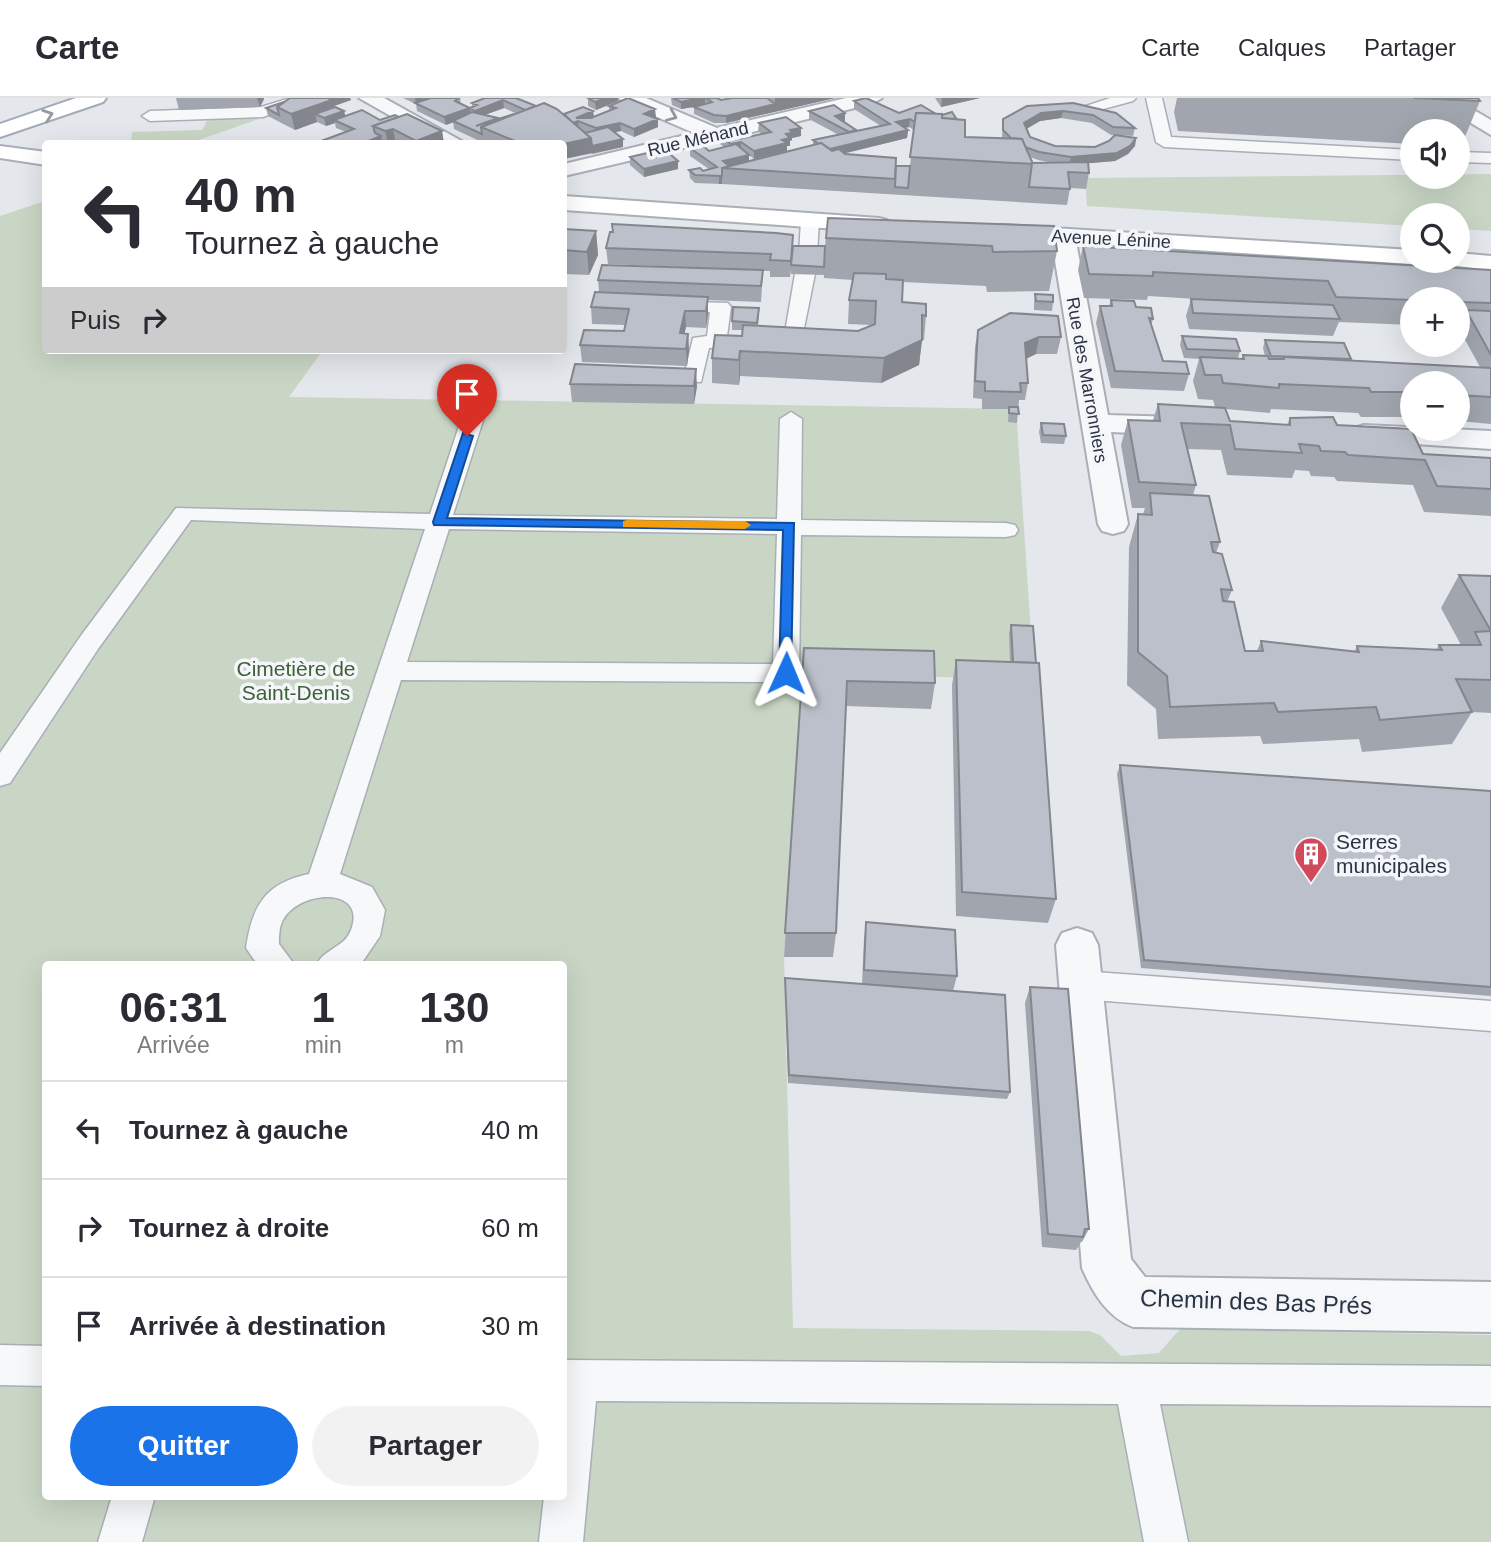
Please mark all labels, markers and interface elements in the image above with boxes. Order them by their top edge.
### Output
text: Carte [35,29,119,66]
text: Carte [1141,34,1200,61]
text: Calques [1238,34,1326,61]
text: Partager [1364,34,1456,61]
one-way arrow [666,108,678,122]
one-way arrow [41,109,53,123]
street label: Rue Ménand [646,118,750,160]
map controls [1400,119,1470,441]
button: sound [1400,119,1470,189]
icon: left [70,168,161,259]
text: 40 m [185,168,297,222]
button: search [1400,203,1470,273]
text: Tournez à gauche [185,225,439,261]
street label: Avenue Lénine [1051,226,1171,252]
button: + [1400,287,1470,357]
street label: Rue des Marronniers [1063,296,1111,464]
icon: right [135,301,173,339]
text: Puis [70,305,121,335]
pin [437,364,497,436]
button: − [1400,371,1470,441]
icon: arrive [448,375,486,413]
position arrow [749,636,823,710]
park label: Cimetière de Saint-Denis [236,657,356,704]
place label: Serres municipales [1336,830,1447,877]
building icon: Serres municipales [1292,835,1330,884]
text: 06:31 [120,984,227,1031]
text: 1 [311,984,335,1031]
text: 130 [419,984,489,1031]
text: Arrivée [137,1032,210,1058]
text: min [305,1032,342,1058]
text: m [445,1032,464,1058]
icon: left [70,1111,108,1149]
text: Tournez à gauche [129,1115,348,1145]
text: 40 m [481,1115,539,1145]
icon: right [70,1209,108,1247]
text: Tournez à droite [129,1213,329,1243]
text: 60 m [481,1213,539,1243]
street label: Chemin des Bas Prés [1140,1284,1372,1319]
icon: arrive [70,1307,108,1345]
text: Arrivée à destination [129,1311,386,1341]
text: 30 m [481,1311,539,1341]
button: Quitter [70,1406,298,1486]
button: Partager [312,1406,539,1486]

